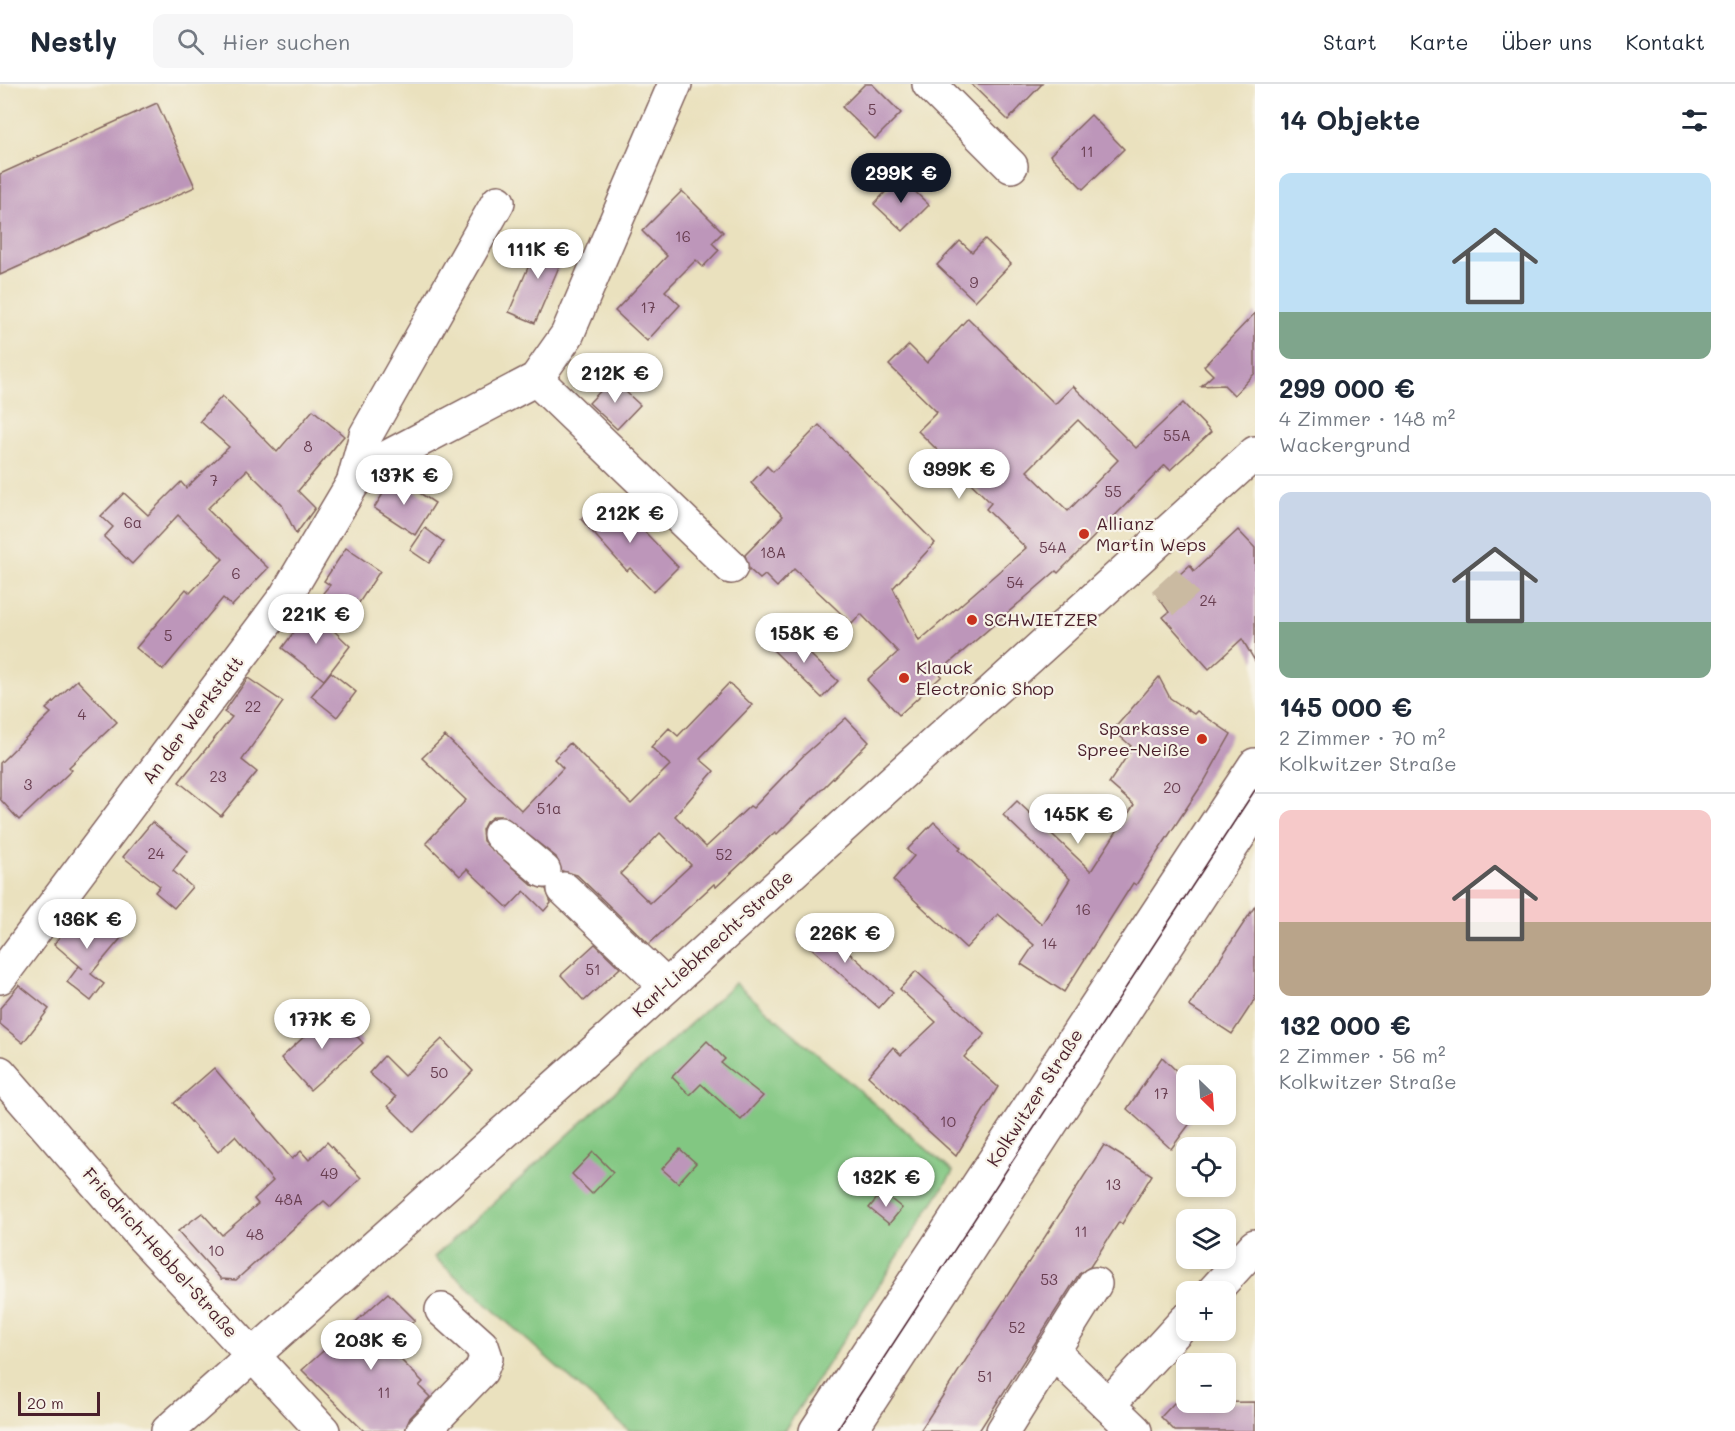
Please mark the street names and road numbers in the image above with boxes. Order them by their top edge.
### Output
street label: An der Werkstatt [136,650,248,788]
street label: Karl-Liebknecht-Straße [627,865,798,1022]
street label: Kolkwitzer Straße [981,1024,1088,1171]
street label: Friedrich-Hebbel-Straße [78,1162,244,1343]

